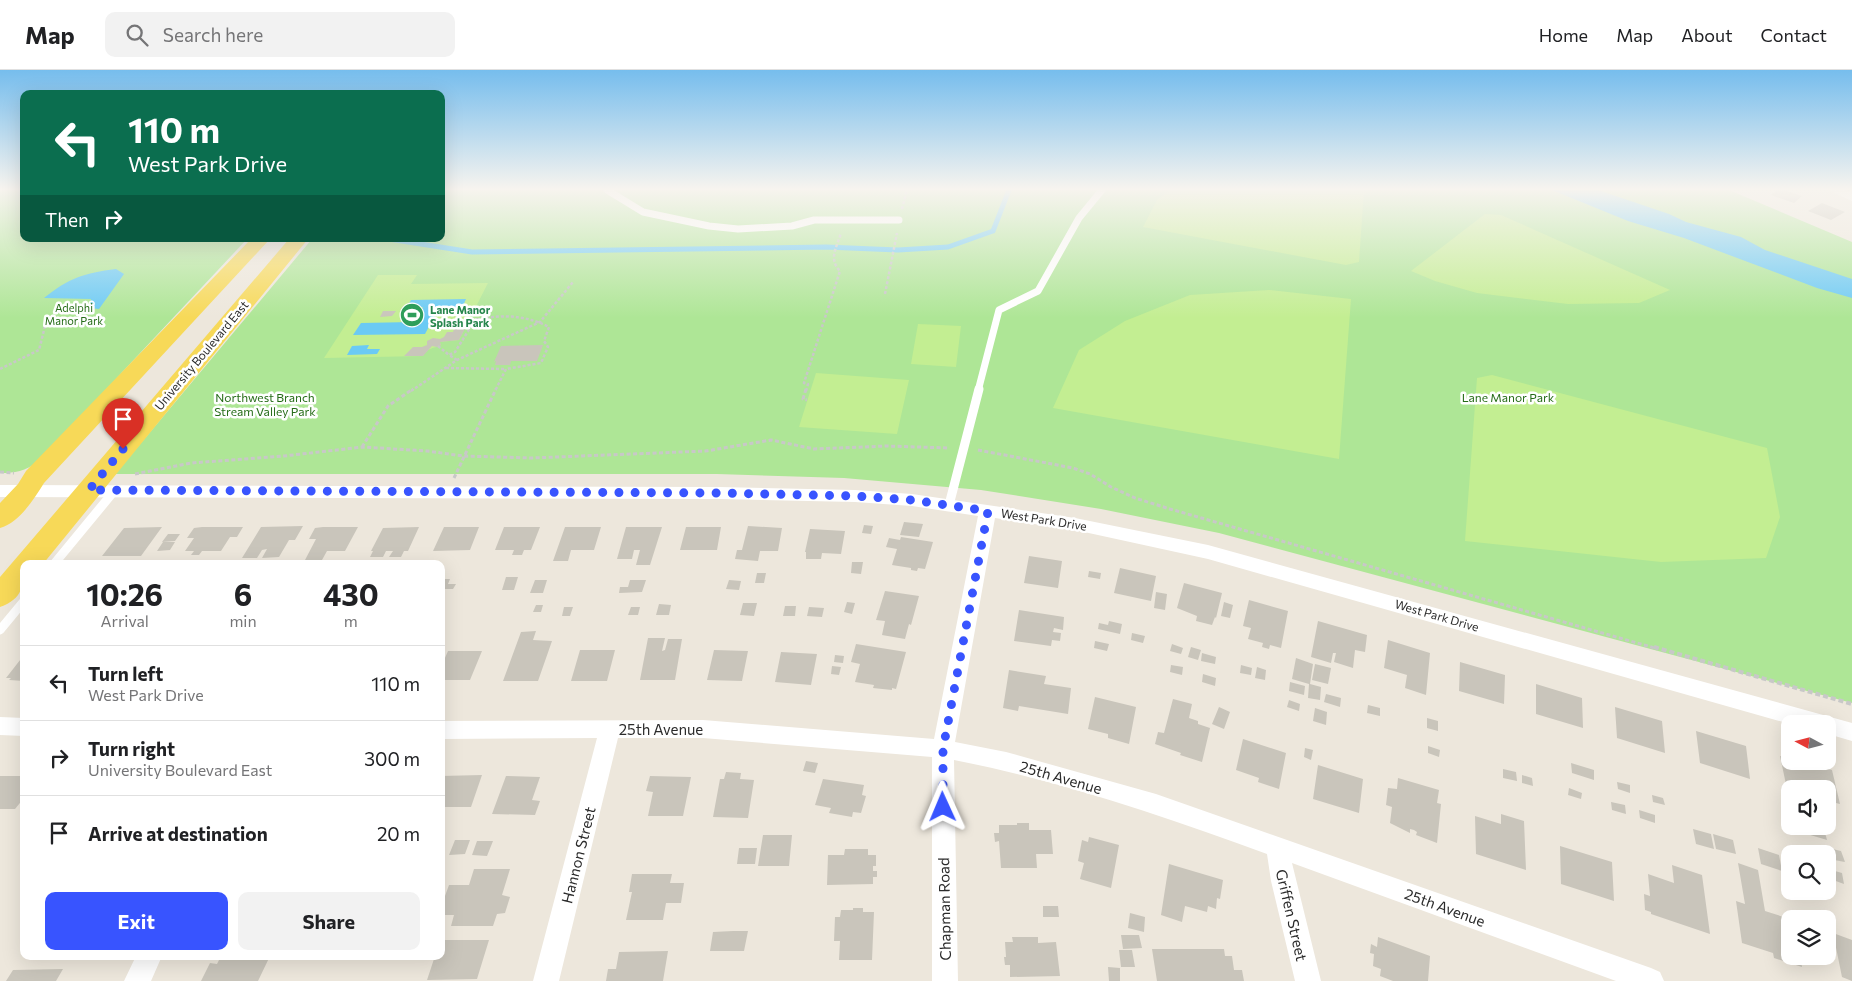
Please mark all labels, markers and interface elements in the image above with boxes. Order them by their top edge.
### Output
search box [105,12,455,57]
text: Map [25,20,75,49]
icon: search [123,21,151,49]
text: Search here [163,23,263,46]
text: Home [1539,24,1588,46]
text: Map [1616,24,1653,46]
text: About [1681,24,1733,46]
text: Contact [1761,24,1827,46]
text: 110 m [128,107,220,150]
icon: left [45,110,110,175]
text: West Park Drive [128,150,287,177]
icon: right [99,205,127,233]
text: Then [45,208,89,231]
street label: University Boulevard East [151,297,251,412]
park label: Adelphi Manor Park [45,301,103,327]
sports icon: Lane Manor Splash Park [399,302,425,328]
place label: Lane Manor Splash Park [430,303,491,329]
park label: Northwest Branch Stream Valley Park [214,390,316,418]
park label: Lane Manor Park [1462,390,1555,404]
pin [102,398,144,449]
icon: arrive [109,405,137,433]
street label: West Park Drive [1000,505,1088,533]
text: 10:26 [86,575,163,612]
text: 6 [234,575,252,612]
text: 430 [323,575,379,612]
street label: West Park Drive [1393,596,1481,634]
text: Arrival [100,611,149,630]
text: min [229,611,257,630]
text: m [344,611,358,630]
text: Turn left [88,662,163,685]
icon: left [45,669,73,697]
text: 110 m [371,672,420,695]
text: West Park Drive [88,685,204,704]
north arrow [1781,715,1836,770]
map controls [1781,715,1836,965]
street label: 25th Avenue [619,720,703,738]
text: Turn right [88,737,175,760]
icon: right [45,744,73,772]
text: 300 m [364,747,420,770]
street label: 25th Avenue [1018,757,1104,797]
text: University Boulevard East [88,760,272,779]
position arrow [916,780,968,832]
button: sound [1781,780,1836,835]
street label: Hannon Street [557,805,599,905]
icon: arrive [45,819,73,847]
text: Arrive at destination [88,822,268,845]
text: 20 m [377,822,420,845]
button: search [1781,845,1836,900]
street label: Chapman Road [934,857,954,961]
street label: Griffen Street [1273,867,1311,963]
street label: 25th Avenue [1402,884,1488,930]
button: Exit [45,892,228,950]
button: Share [238,892,420,950]
button: layers [1781,910,1836,965]

